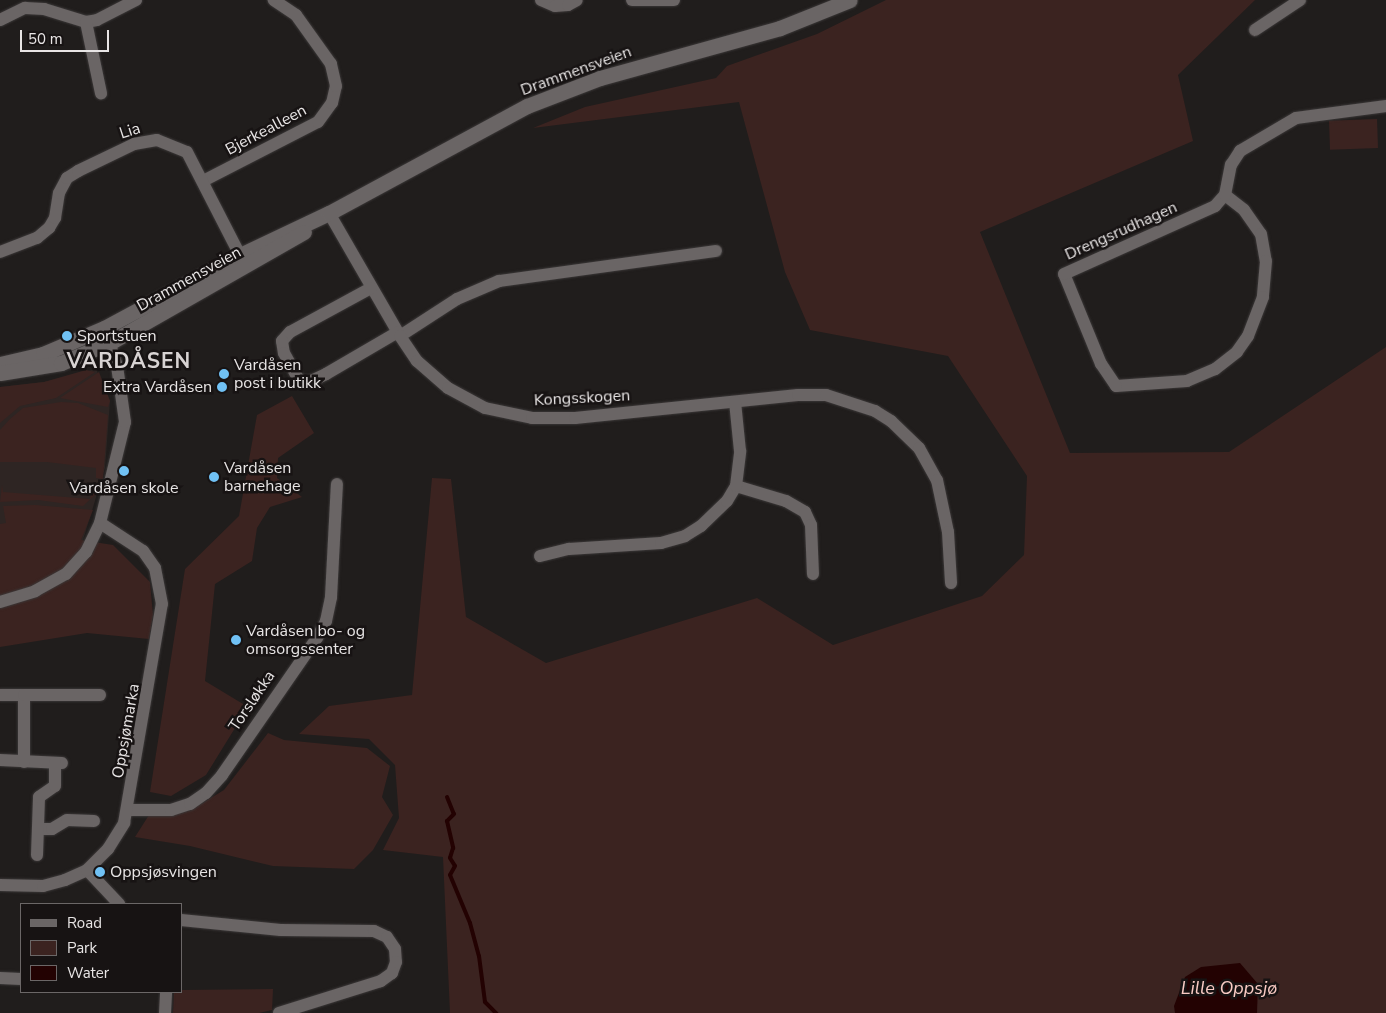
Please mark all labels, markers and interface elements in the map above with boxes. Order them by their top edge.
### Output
scale bar [22,20,111,52]
text: 50 m [28,29,63,49]
street label: Drammensveien [518,42,634,100]
street label: Bjerkealleen [222,101,310,159]
street label: Lia [117,119,143,143]
street label: Drengsrudhagen [1062,198,1180,264]
street label: Drammensveien [133,242,245,316]
place label: Sportstuen [77,326,157,346]
marker: Sportstuen [61,330,73,342]
district label: VARDÅSEN [66,348,192,374]
place label: Vardåsen post i butikk [234,355,321,393]
marker: Vardåsen post i butikk [218,368,230,380]
place label: Extra Vardåsen [103,377,212,397]
marker: Extra Vardåsen [216,381,228,393]
street label: Kongsskogen [533,386,631,410]
place label: Vardåsen barnehage [224,458,301,496]
marker: Vardåsen skole [118,465,130,477]
marker: Vardåsen barnehage [208,471,220,483]
place label: Vardåsen skole [70,478,178,498]
place label: Vardåsen bo- og omsorgssenter [246,621,365,659]
marker: Vardåsen bo- og omsorgssenter [230,634,242,646]
street label: Torsløkka [225,667,279,735]
street label: Oppsjømarka [108,682,144,780]
place label: Oppsjøsvingen [110,862,217,882]
marker: Oppsjøsvingen [94,866,106,878]
legend [20,903,182,993]
text: Road [67,913,102,933]
text: Park [67,938,97,958]
text: Water [67,963,109,983]
water label: Lille Oppsjø [1181,977,1277,999]

